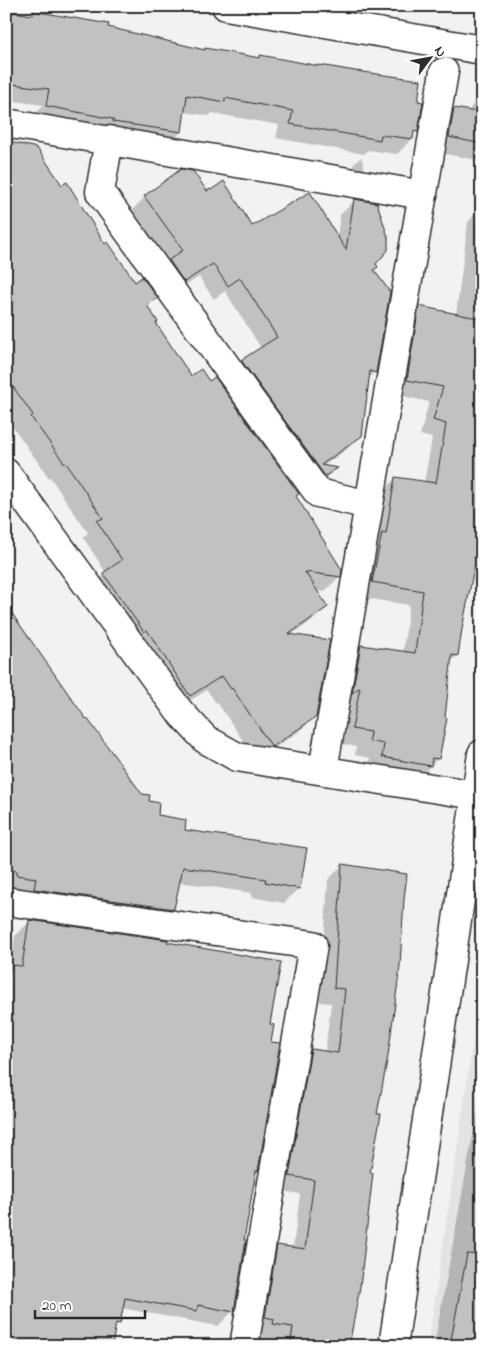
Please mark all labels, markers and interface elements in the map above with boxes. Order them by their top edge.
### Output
north arrow [406,32,456,82]
text: N [428,42,451,61]
scale bar [35,1287,145,1319]
text: 20 m [42,1295,72,1317]

